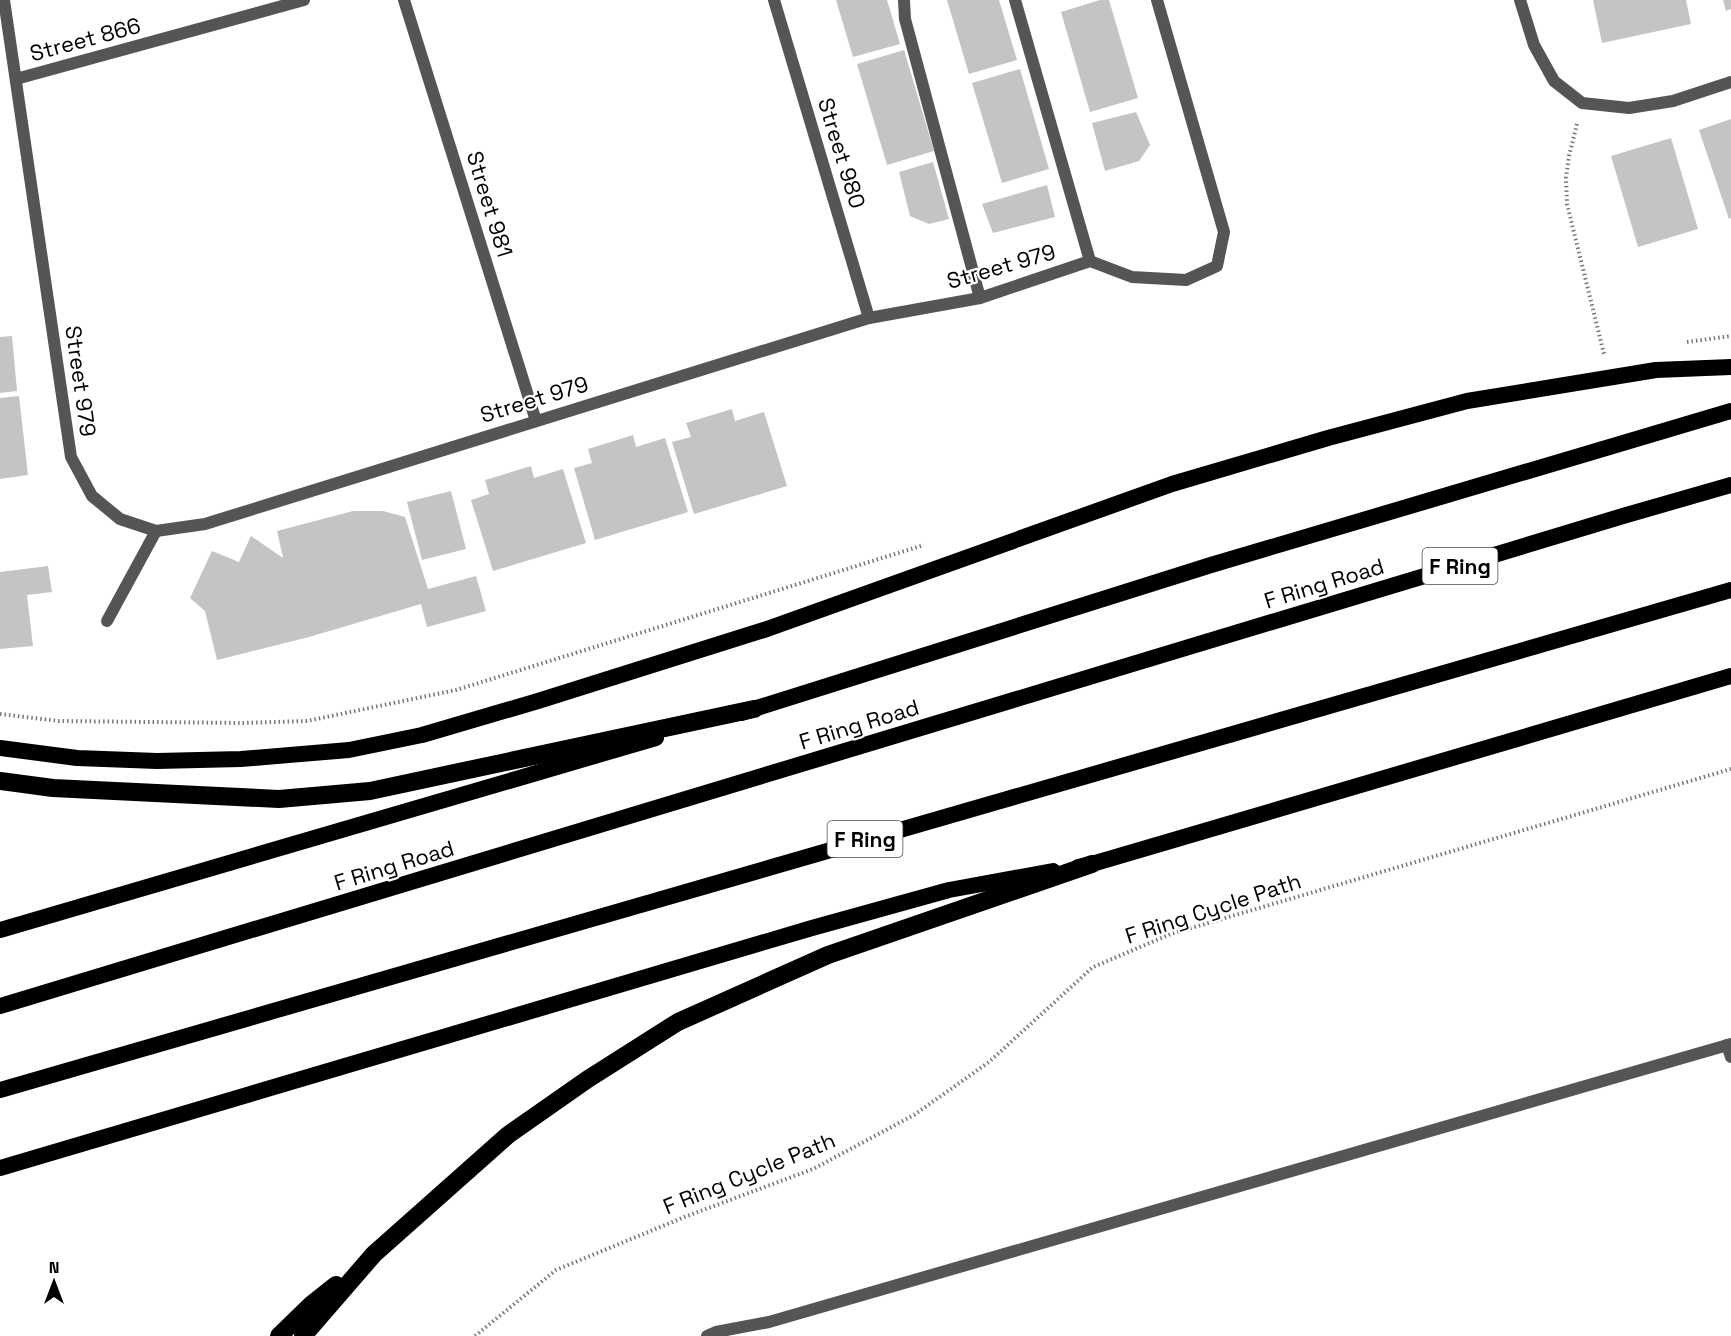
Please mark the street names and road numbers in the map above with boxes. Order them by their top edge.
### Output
street label: Street 866 [27,11,143,67]
street label: Street 980 [812,94,872,212]
street label: Street 981 [461,148,519,260]
street label: Street 979 [943,237,1059,295]
street label: Street 979 [59,324,103,438]
street label: Street 979 [476,369,592,429]
road number: F Ring [1422,548,1498,584]
street label: F Ring Road [1261,551,1387,615]
street label: F Ring Road [796,692,922,756]
road number: F Ring [828,821,902,857]
street label: F Ring Road [331,833,457,897]
street label: F Ring Cycle Path [1121,866,1305,950]
street label: F Ring Cycle Path [659,1126,839,1220]

